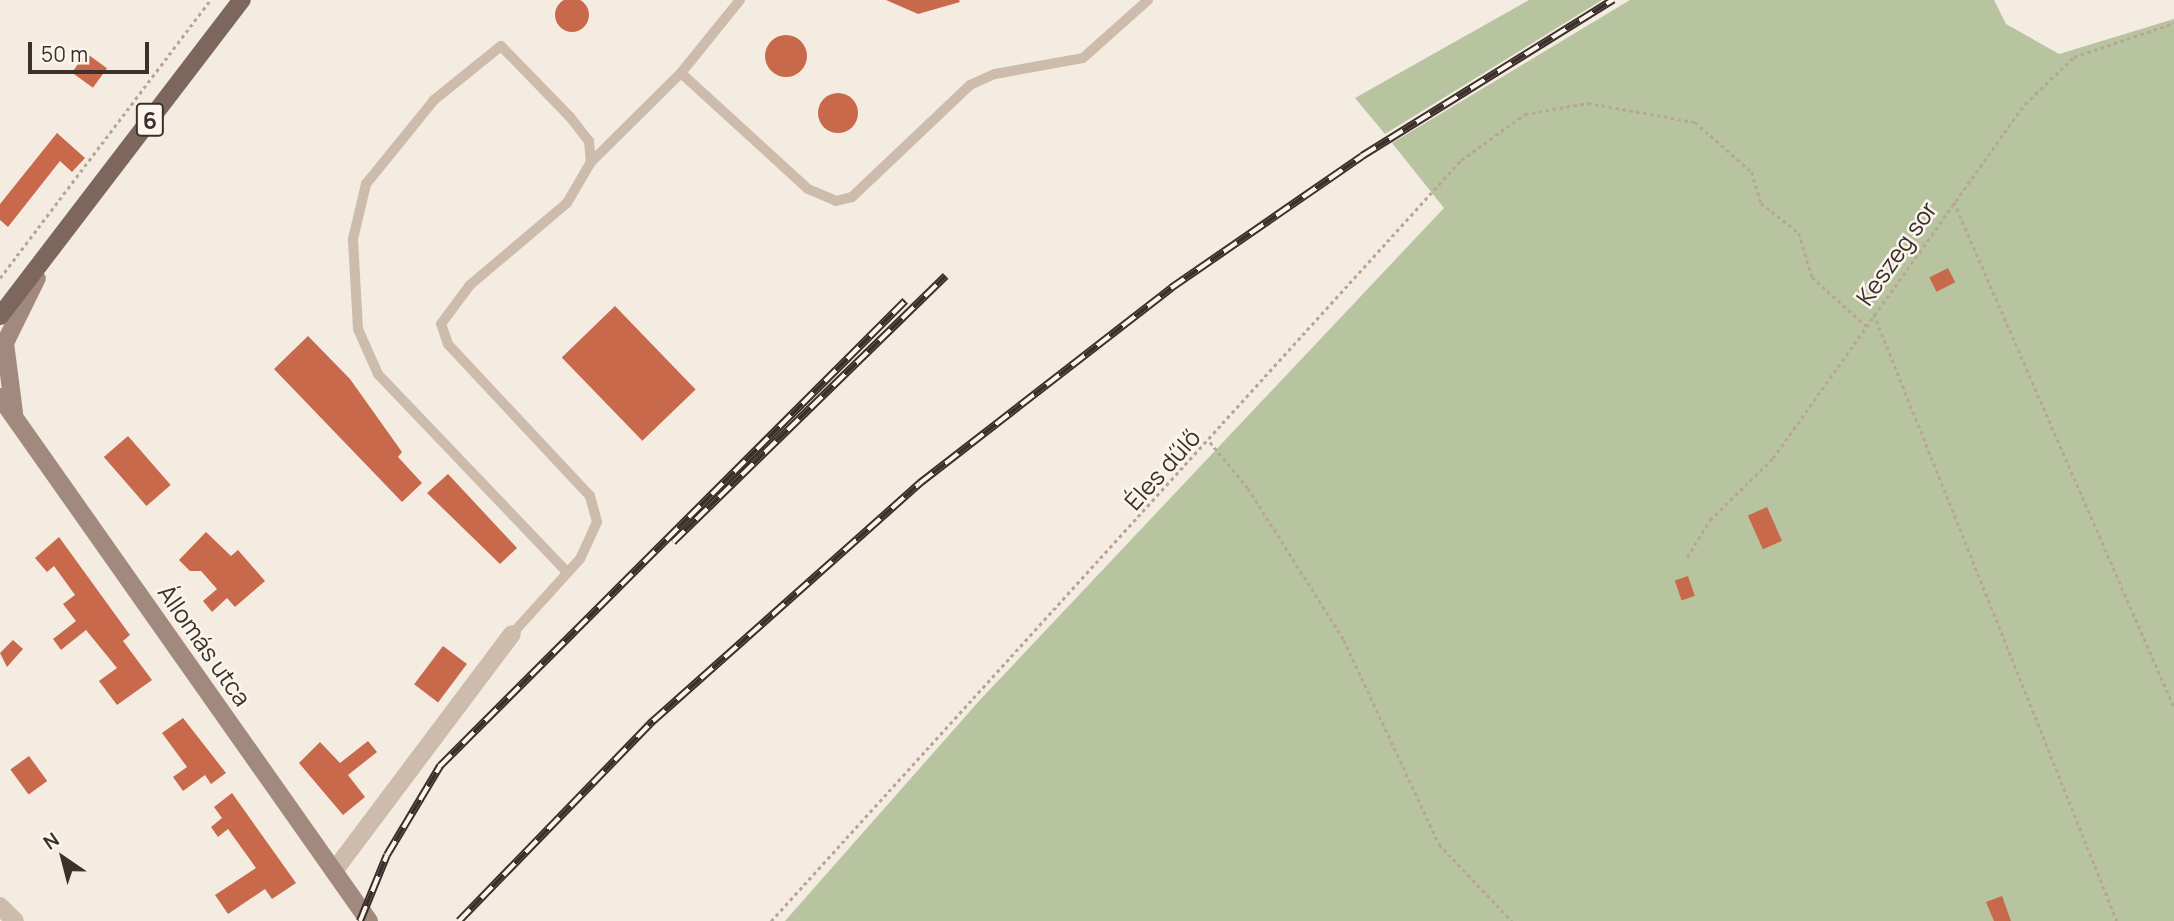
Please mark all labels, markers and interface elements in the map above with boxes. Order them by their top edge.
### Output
scale bar [32,28,152,72]
text: 50 m [41,40,88,68]
road number: 6 [134,100,166,140]
street label: Keszeg sor [1850,196,1942,310]
street label: Éles dűlő [1118,423,1206,515]
street label: Állomás utca [153,579,257,711]
north arrow [28,823,98,893]
text: N [38,826,64,855]

